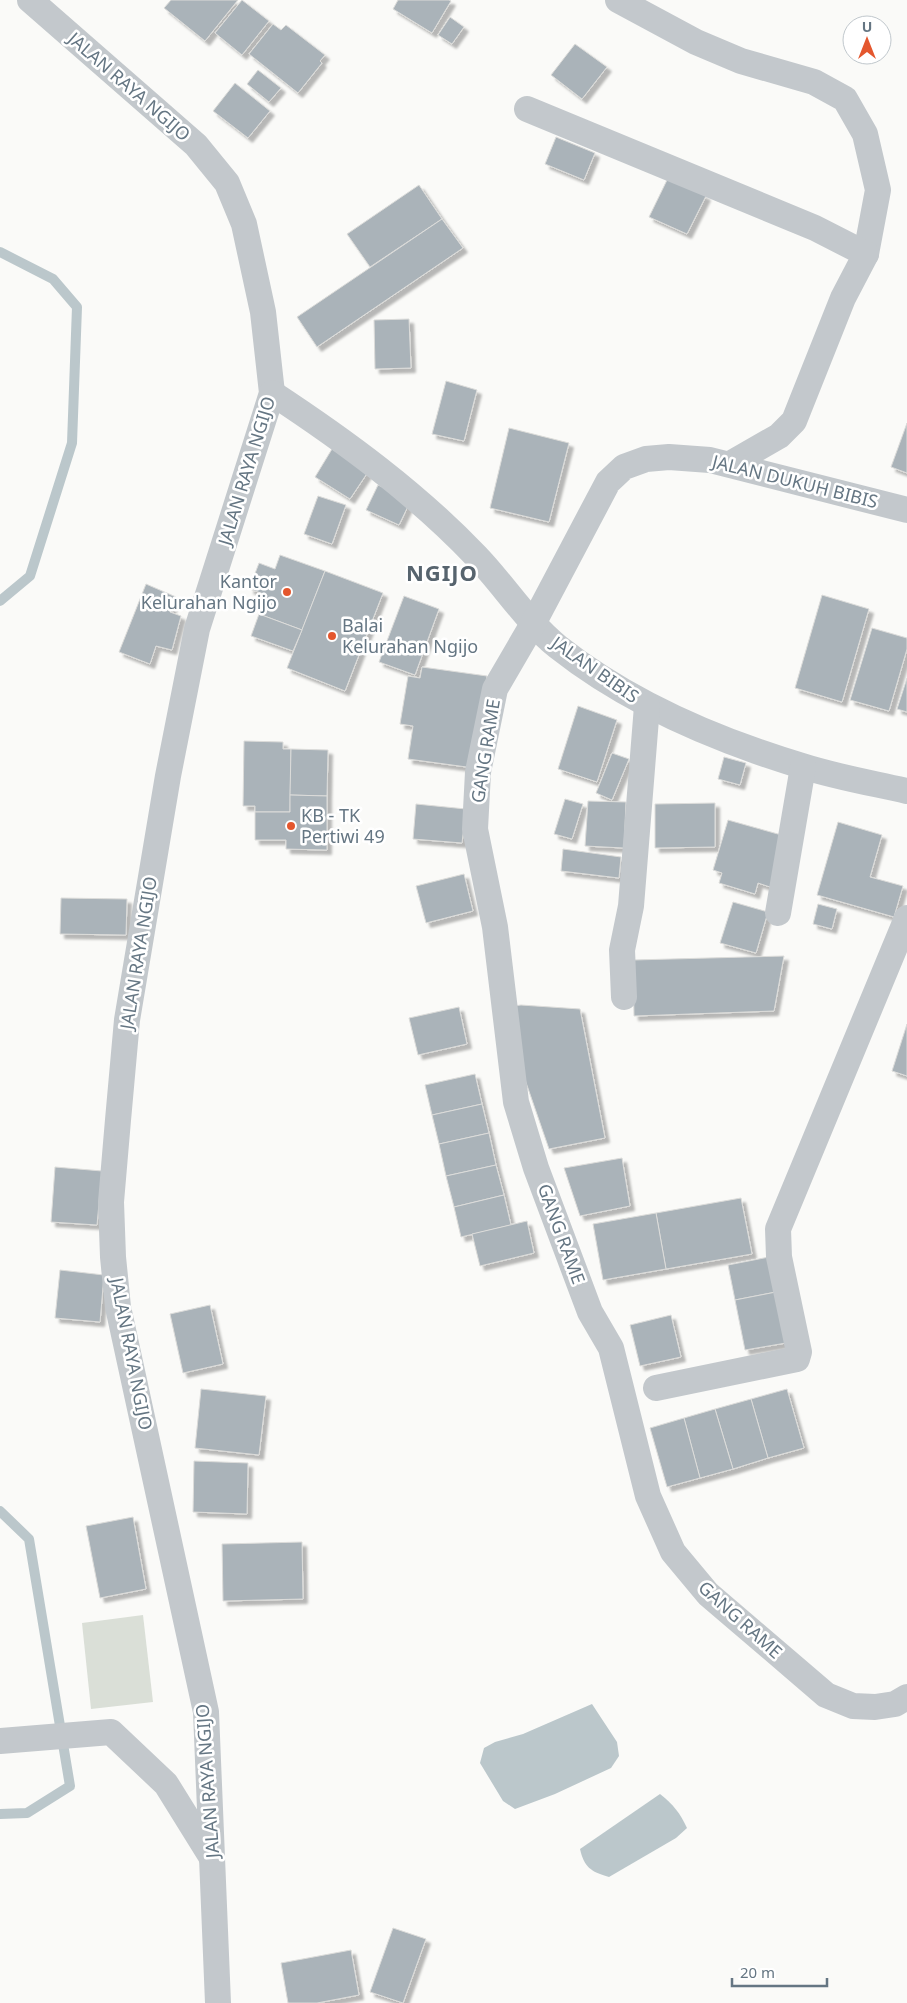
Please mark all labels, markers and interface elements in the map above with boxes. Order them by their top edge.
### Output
north arrow [842,15,892,65]
text: U [862,17,872,36]
street label: JALAN RAYA NGIJO [62,25,196,146]
street label: JALAN RAYA NGIJO [211,393,280,550]
street label: JALAN DUKUH BIBIS [708,448,881,513]
district label: NGIJO [406,557,478,587]
place label: Kantor Kelurahan Ngijo [141,569,278,614]
marker: Kantor Kelurahan Ngijo [281,586,293,598]
place label: Balai Kelurahan Ngijo [342,613,478,658]
street label: JALAN BIBIS [546,629,644,708]
marker: Balai Kelurahan Ngijo [326,630,338,642]
street label: GANG RAME [465,697,505,805]
place label: KB - TK Pertiwi 49 [301,803,385,848]
marker: KB - TK Pertiwi 49 [285,820,297,832]
street label: JALAN RAYA NGIJO [114,875,162,1033]
street label: GANG RAME [533,1180,591,1287]
street label: JALAN RAYA NGIJO [105,1274,158,1432]
street label: GANG RAME [694,1575,788,1663]
street label: JALAN RAYA NGIJO [190,1703,225,1861]
scale bar [732,1956,827,1988]
text: 20 m [740,1962,775,1982]

